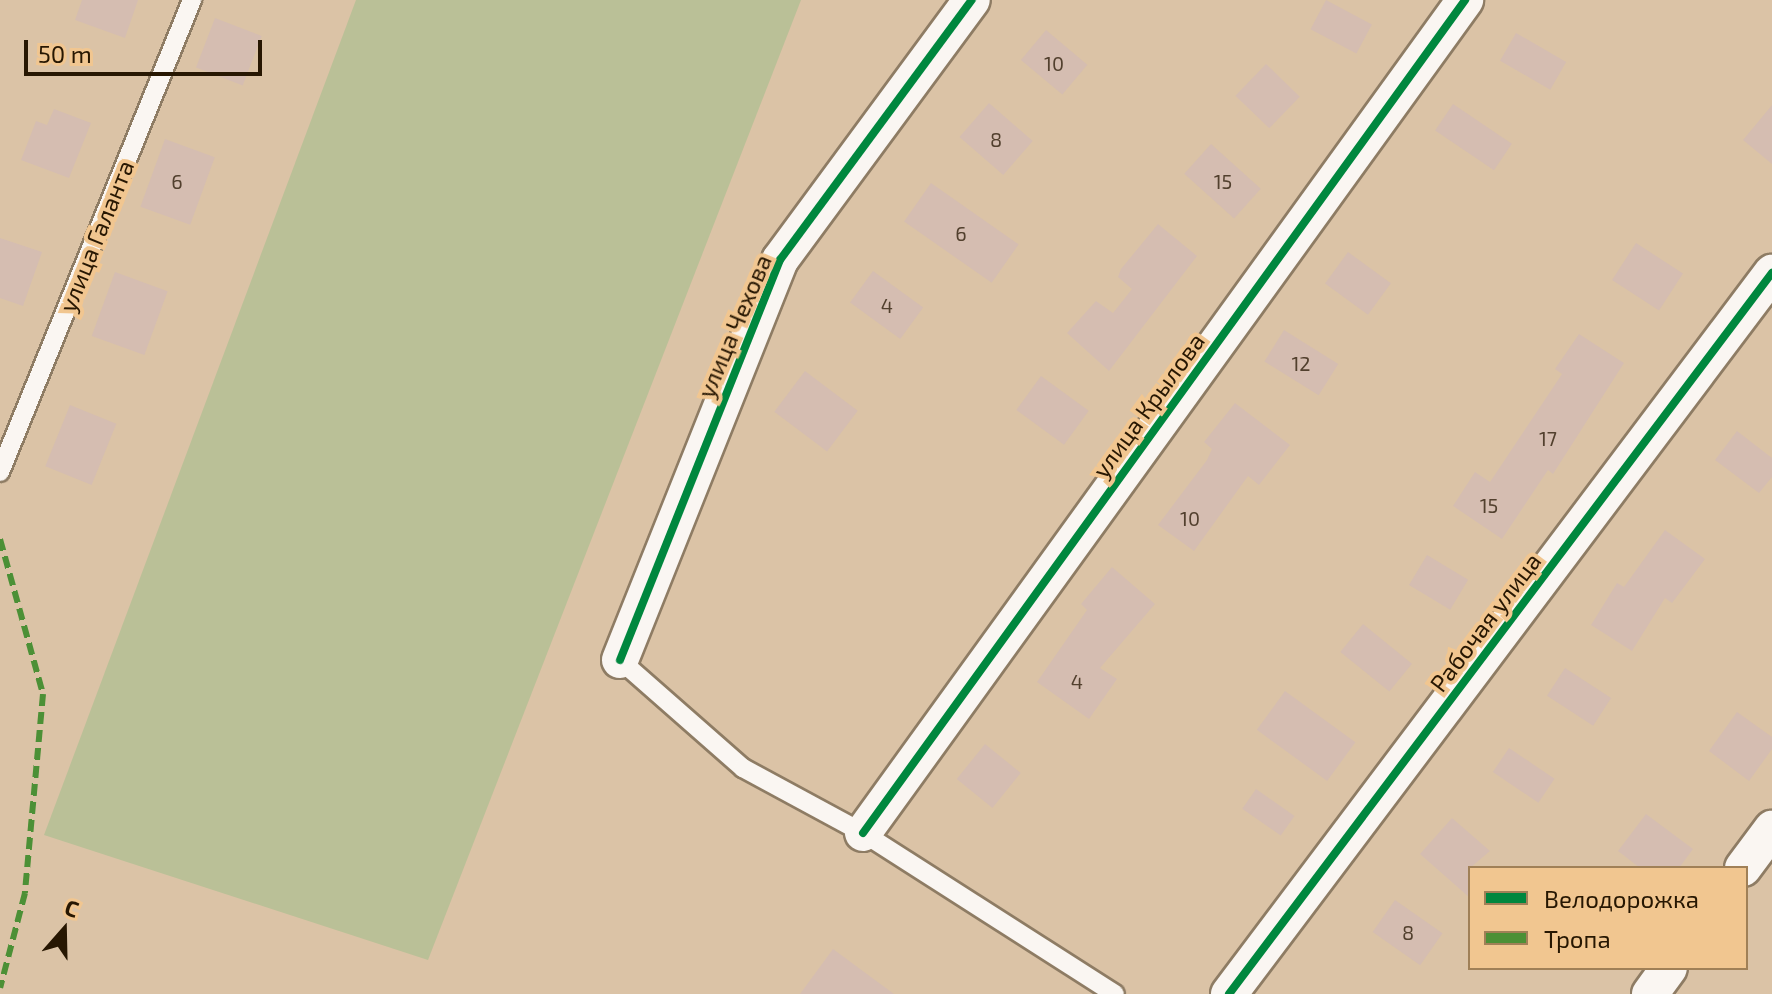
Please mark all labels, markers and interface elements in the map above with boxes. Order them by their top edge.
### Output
scale bar [28,24,266,74]
text: 50 m [38,39,92,68]
house number: 10 [1044,51,1064,75]
house number: 8 [990,127,1002,151]
street label: улица Галанта [52,156,140,316]
house number: 6 [171,169,183,193]
house number: 15 [1214,169,1232,193]
house number: 6 [955,221,967,245]
street label: улица Чехова [691,250,777,402]
house number: 4 [881,293,893,317]
street label: улица Крылова [1086,327,1210,483]
house number: 12 [1291,351,1311,375]
house number: 17 [1539,426,1557,450]
house number: 15 [1480,493,1498,517]
house number: 10 [1180,506,1200,530]
street label: Рабочая улица [1423,547,1547,697]
house number: 4 [1071,669,1083,693]
legend [1468,866,1748,970]
text: Велодорожка [1544,884,1699,913]
north arrow [24,890,104,970]
text: С [62,893,83,922]
house number: 8 [1402,920,1414,944]
text: Тропа [1544,924,1611,953]

